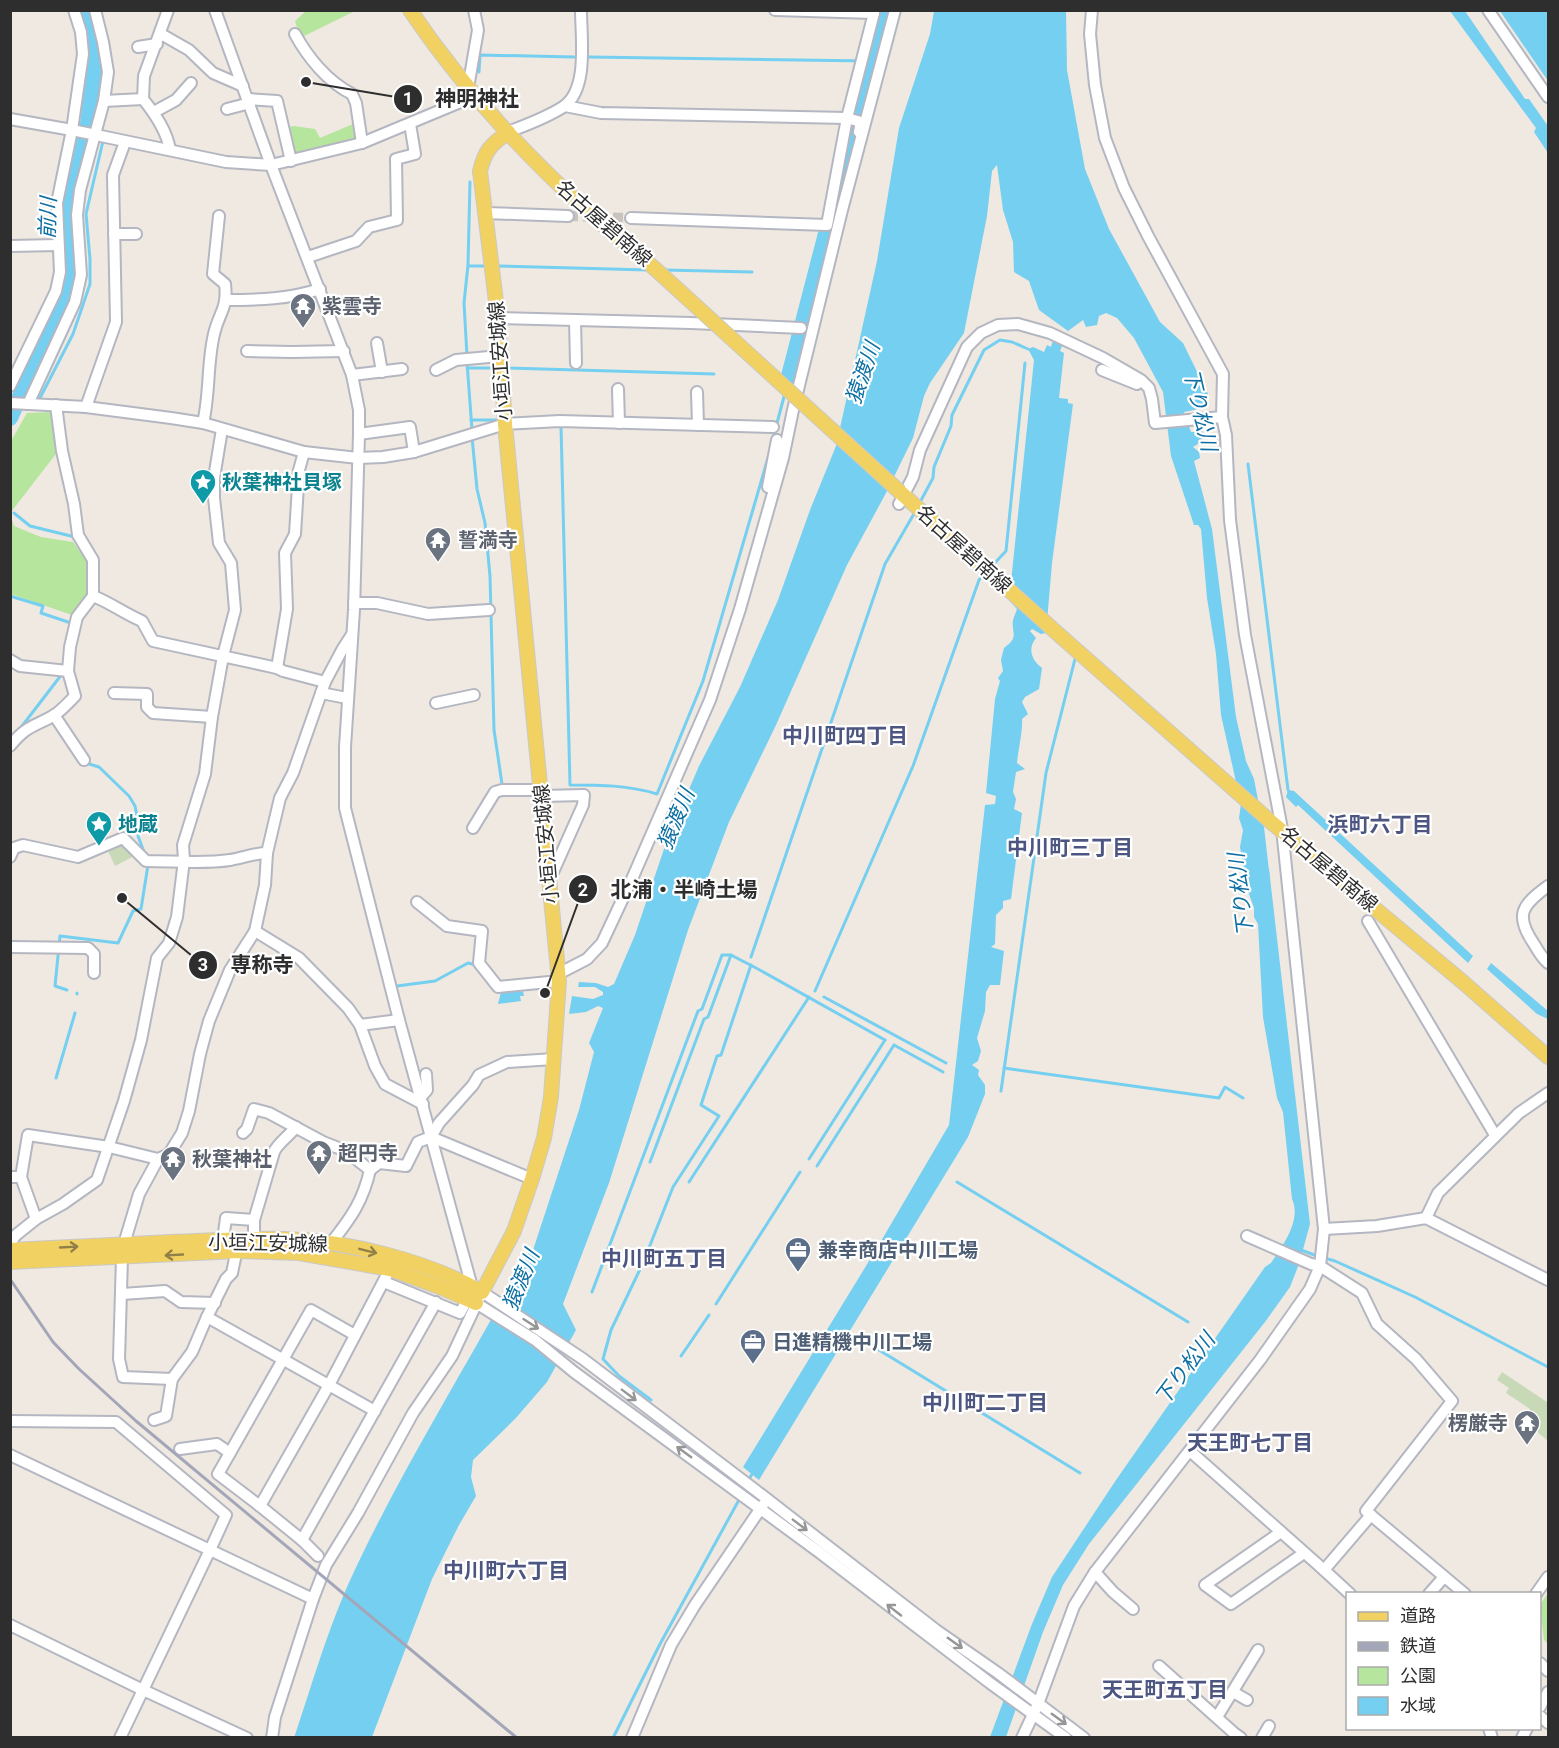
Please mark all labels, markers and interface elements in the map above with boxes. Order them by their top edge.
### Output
callout: 神明神社 [393,79,531,118]
text: 神明神社 [435,87,519,111]
text: 1 [403,88,413,109]
street label: 名古屋碧南線 [551,175,657,271]
water label: 前川 [35,195,61,239]
temple icon: 紫雲寺 [288,291,318,329]
place label: 紫雲寺 [322,294,382,318]
street label: 小垣江安城線 [484,300,516,422]
water label: 猿渡川 [841,337,885,407]
water label: 下り松川 [1179,366,1222,456]
place icon: 秋葉神社貝塚 [188,467,218,505]
place label: 秋葉神社貝塚 [222,470,342,494]
street label: 名古屋碧南線 [911,500,1017,598]
temple icon: 誓満寺 [423,525,453,563]
place label: 誓満寺 [458,528,518,552]
district label: 中川町四丁目 [782,724,908,748]
street label: 小垣江安城線 [529,783,563,905]
water label: 猿渡川 [653,783,700,853]
place icon: 地蔵 [84,809,114,847]
place label: 地蔵 [118,812,158,836]
district label: 浜町六丁目 [1328,813,1433,837]
street label: 名古屋碧南線 [1275,821,1383,917]
district label: 中川町三丁目 [1007,836,1133,860]
water label: 下り松川 [1224,850,1258,938]
callout: 北浦・半崎土場 [568,870,769,909]
text: 北浦・半崎土場 [611,878,758,902]
text: 2 [578,879,588,900]
callout: 専称寺 [188,946,305,985]
text: 専称寺 [231,953,294,977]
text: 3 [198,954,208,975]
temple icon: 超円寺 [304,1138,334,1176]
place label: 超円寺 [338,1141,398,1165]
temple icon: 秋葉神社 [158,1144,188,1182]
place label: 秋葉神社 [192,1147,272,1171]
street label: 小垣江安城線 [208,1230,328,1256]
office icon: 兼幸商店中川工場 [783,1235,813,1273]
place label: 兼幸商店中川工場 [818,1238,978,1262]
one-way arrow [58,1242,78,1253]
water label: 猿渡川 [498,1244,545,1314]
one-way arrow [358,1246,377,1258]
district label: 中川町五丁目 [601,1247,727,1271]
one-way arrow [165,1249,185,1260]
one-way arrow [522,1318,539,1330]
office icon: 日進精機中川工場 [738,1327,768,1365]
water label: 下り松川 [1150,1327,1221,1410]
place label: 日進精機中川工場 [772,1330,932,1354]
one-way arrow [621,1389,637,1401]
district label: 中川町二丁目 [922,1391,1048,1415]
temple icon: 楞厳寺 [1512,1408,1542,1446]
place label: 楞厳寺 [1448,1411,1508,1435]
district label: 天王町七丁目 [1187,1431,1313,1455]
one-way arrow [676,1446,692,1459]
one-way arrow [791,1519,807,1531]
district label: 中川町六丁目 [443,1559,569,1583]
legend [1346,1592,1541,1730]
one-way arrow [886,1603,902,1616]
text: 道路 [1400,1605,1436,1626]
text: 鉄道 [1400,1635,1436,1656]
one-way arrow [946,1637,962,1649]
text: 公園 [1400,1665,1436,1686]
district label: 天王町五丁目 [1102,1678,1228,1702]
text: 水域 [1400,1695,1436,1716]
one-way arrow [1051,1713,1067,1725]

